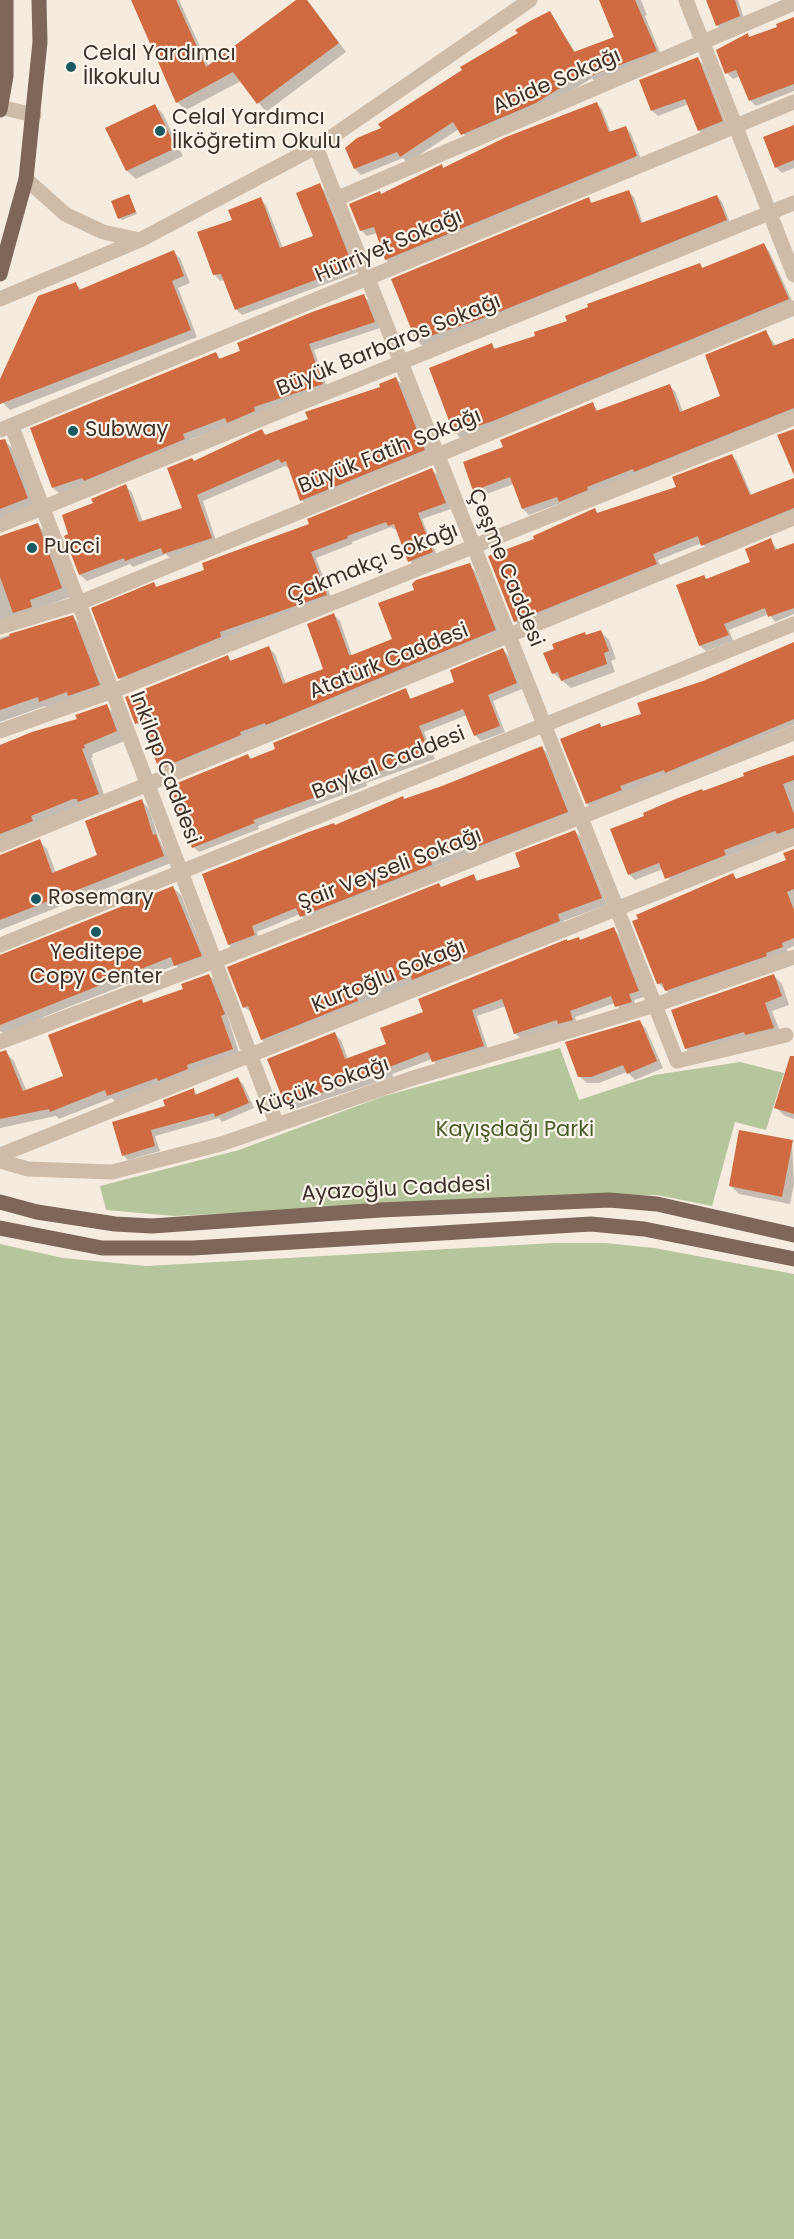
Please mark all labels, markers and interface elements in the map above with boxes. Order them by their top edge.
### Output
place label: Celal Yardımcı İlkokulu [83,42,236,92]
street label: Abide Sokağı [489,44,625,120]
marker: Celal Yardımcı İlkokulu [64,60,78,74]
place label: Celal Yardımcı İlköğretim Okulu [172,106,341,156]
marker: Celal Yardımcı İlköğretim Okulu [153,124,167,138]
street label: Hürriyet Sokağı [312,205,466,289]
street label: Büyük Barbaros Sokağı [273,290,505,402]
street label: Büyük Fatih Sokağı [295,404,485,500]
place label: Subway [85,418,168,444]
marker: Subway [66,424,80,438]
street label: Çeşme Caddesi [462,485,548,651]
street label: Çakmakçı Sokağı [284,518,462,610]
place label: Pucci [44,535,100,561]
marker: Pucci [25,541,39,555]
street label: Atatürk Caddesi [306,619,472,705]
street label: Inkilap Caddesi [123,688,205,848]
street label: Baykal Caddesi [309,722,469,806]
street label: Şair Veyseli Sokağı [295,823,485,917]
place label: Rosemary [48,886,154,912]
marker: Rosemary [29,892,43,906]
marker: Yeditepe Copy Center [89,925,103,939]
street label: Kurtoğlu Sokağı [308,935,470,1019]
place label: Yeditepe Copy Center [30,941,162,991]
street label: Küçük Sokağı [253,1052,393,1122]
park label: Kayışdağı Parki [436,1118,594,1144]
street label: Ayazoğlu Caddesi [301,1172,491,1208]

